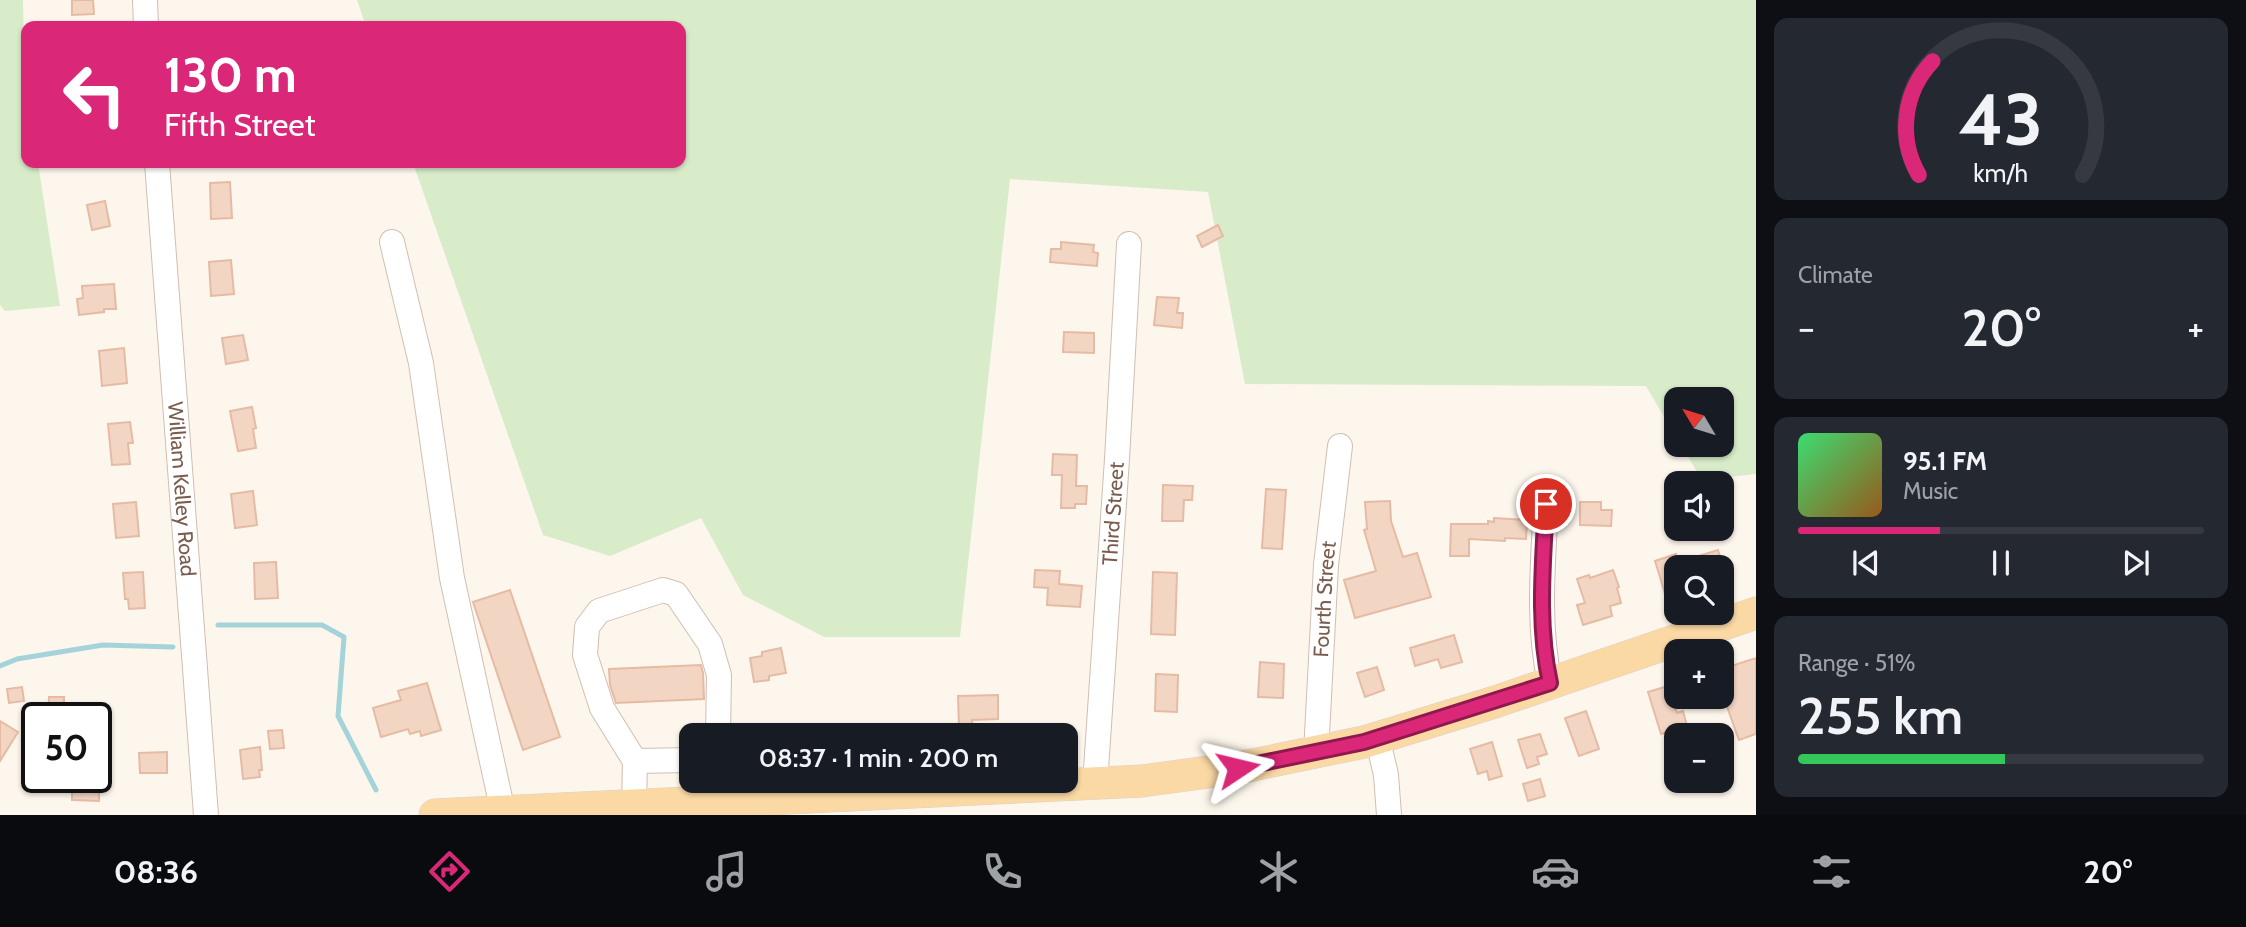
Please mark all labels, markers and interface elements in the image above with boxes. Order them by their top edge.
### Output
text: 130 m [164,45,297,104]
icon: left [49,49,140,140]
text: 43 [1959,75,2043,163]
text: Fifth Street [164,105,315,144]
text: km/h [1974,158,2028,188]
text: Climate [1798,261,1873,289]
text: 20° [1961,296,2041,359]
text: − [1798,304,1815,351]
text: + [2187,304,2204,351]
north arrow [1664,387,1734,457]
map controls [1664,387,1734,793]
street label: William Kelley Road [163,401,201,577]
text: 95.1 FM [1903,445,1987,477]
street label: Third Street [1097,461,1129,566]
button: sound [1664,471,1734,541]
pin [1516,474,1576,534]
text: Music [1903,477,1958,505]
icon: arrive [1527,485,1565,523]
street label: Fourth Street [1308,540,1341,658]
icon: previous [1847,544,1885,582]
icon: pause [1982,544,2020,582]
icon: next [2117,544,2155,582]
button: search [1664,555,1734,625]
button: + [1664,639,1734,709]
text: Range · 51% [1798,649,1915,677]
text: 255 km [1798,684,1963,747]
speed limit sign: 50 [21,702,112,793]
button: − [1664,723,1734,793]
position arrow [1201,731,1275,805]
text: 08:37 · 1 min · 200 m [759,742,998,774]
icon: directions [425,847,474,896]
icon: music [702,847,751,896]
icon: phone [978,847,1027,896]
icon: climate [1254,847,1303,896]
icon: car [1531,847,1580,896]
icon: filters [1807,847,1856,896]
text: 08:36 [114,852,198,891]
text: 20° [2083,852,2132,891]

